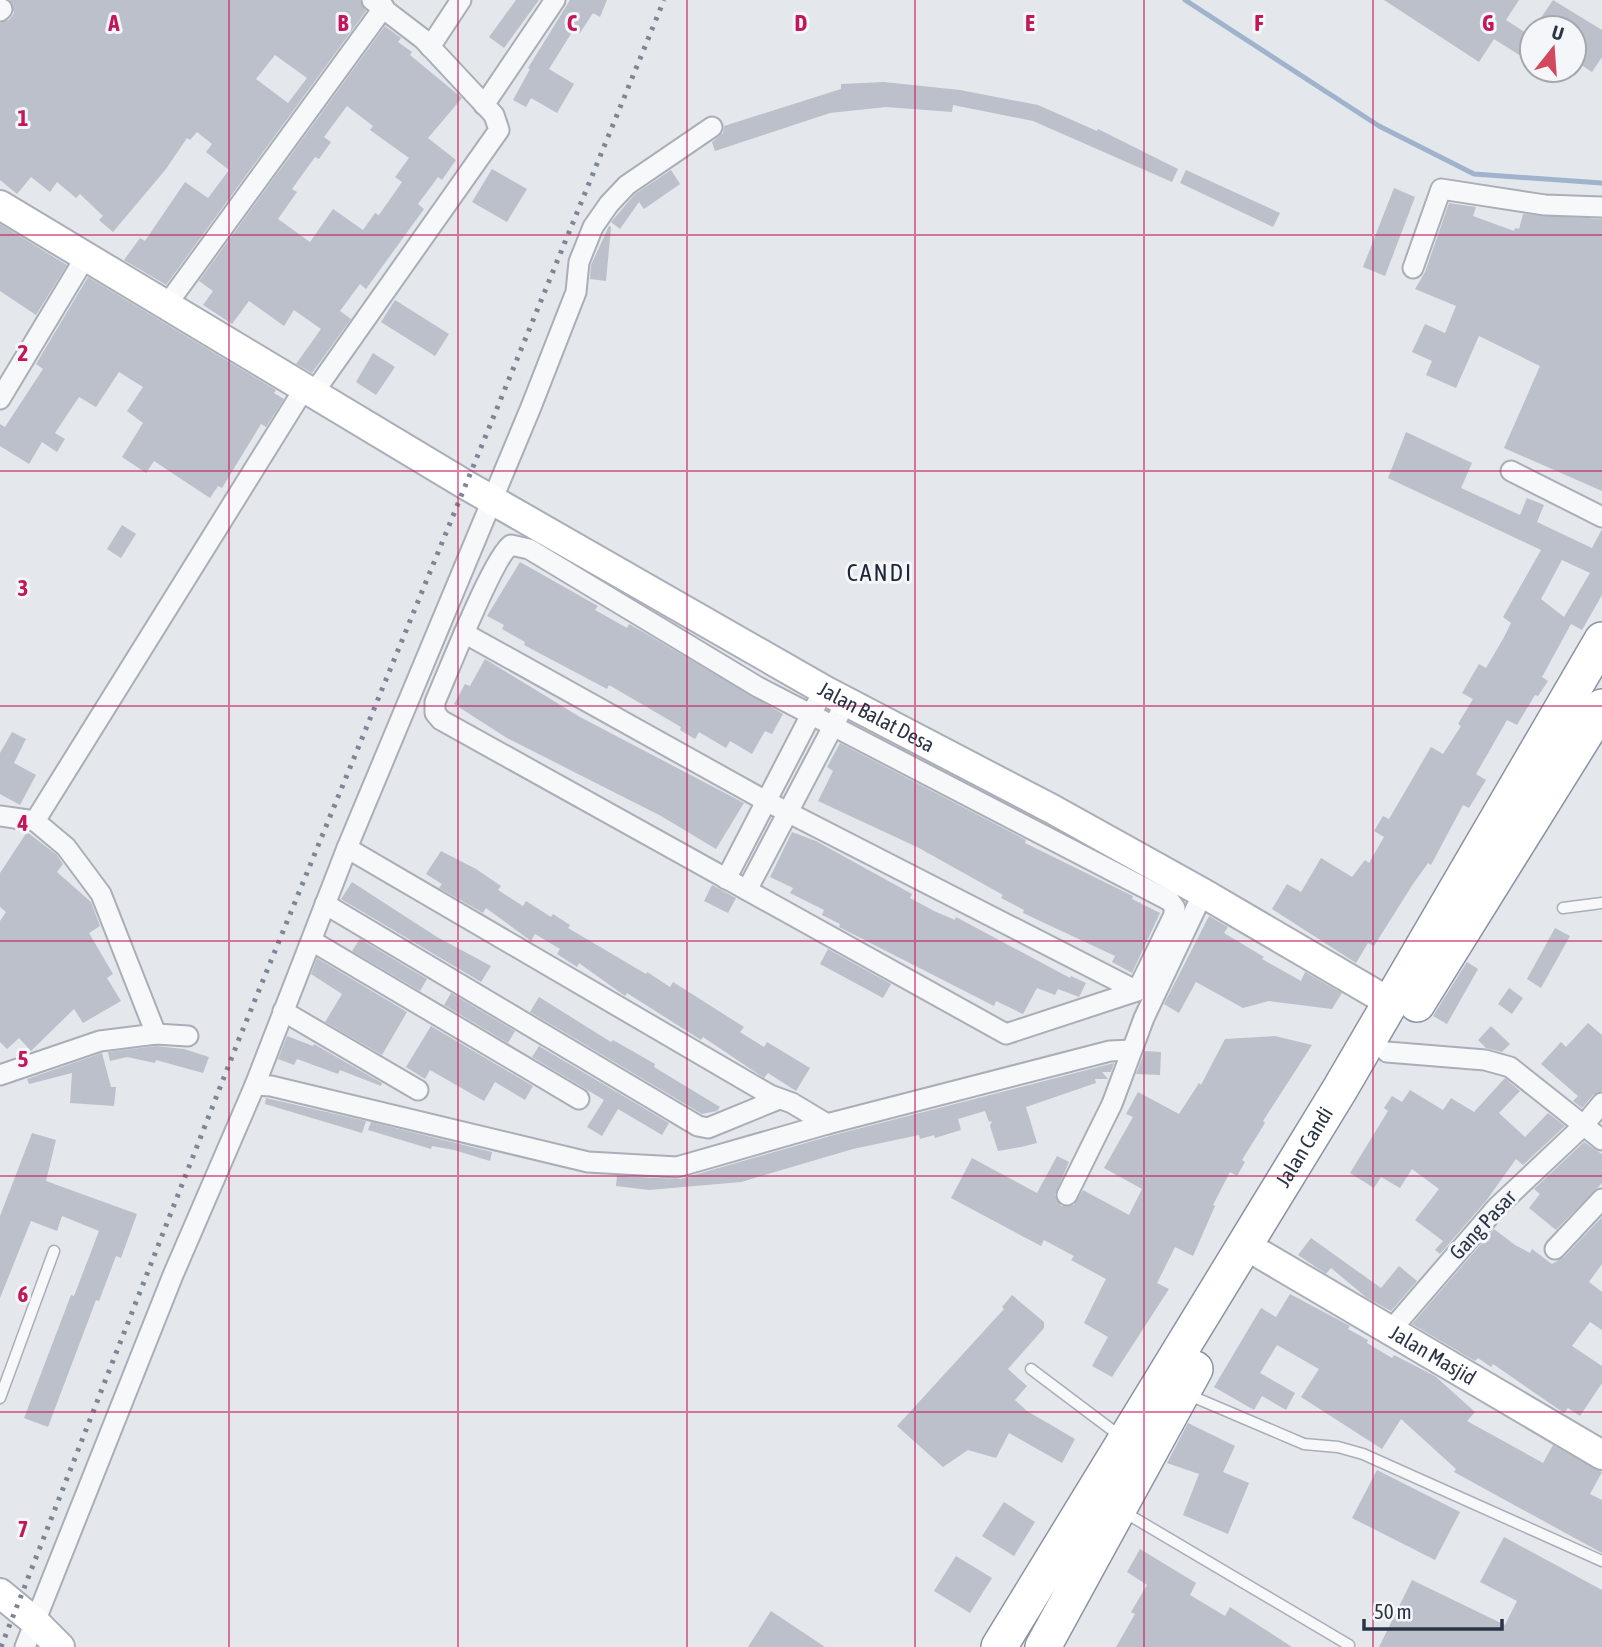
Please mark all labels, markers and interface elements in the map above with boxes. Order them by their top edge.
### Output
text: A [107,10,120,36]
text: B [338,10,349,36]
text: C [567,10,578,36]
text: D [795,10,808,36]
text: E [1025,10,1035,36]
text: F [1254,10,1264,36]
text: G [1482,10,1494,36]
north arrow [1518,14,1588,84]
text: U [1549,21,1567,45]
text: 1 [18,105,29,131]
text: 2 [18,340,28,366]
district label: CANDI [847,559,913,586]
text: 3 [18,575,28,601]
street label: Jalan Balat Desa [814,676,939,756]
text: 4 [17,810,29,836]
text: 5 [18,1046,29,1072]
street label: Jalan Candi [1270,1102,1337,1191]
street label: Gang Pasar [1444,1184,1521,1264]
text: 6 [18,1281,29,1307]
street label: Jalan Masjid [1386,1320,1481,1389]
text: 7 [18,1516,28,1542]
scale bar [1364,1588,1502,1632]
text: 50 m [1374,1599,1412,1623]

